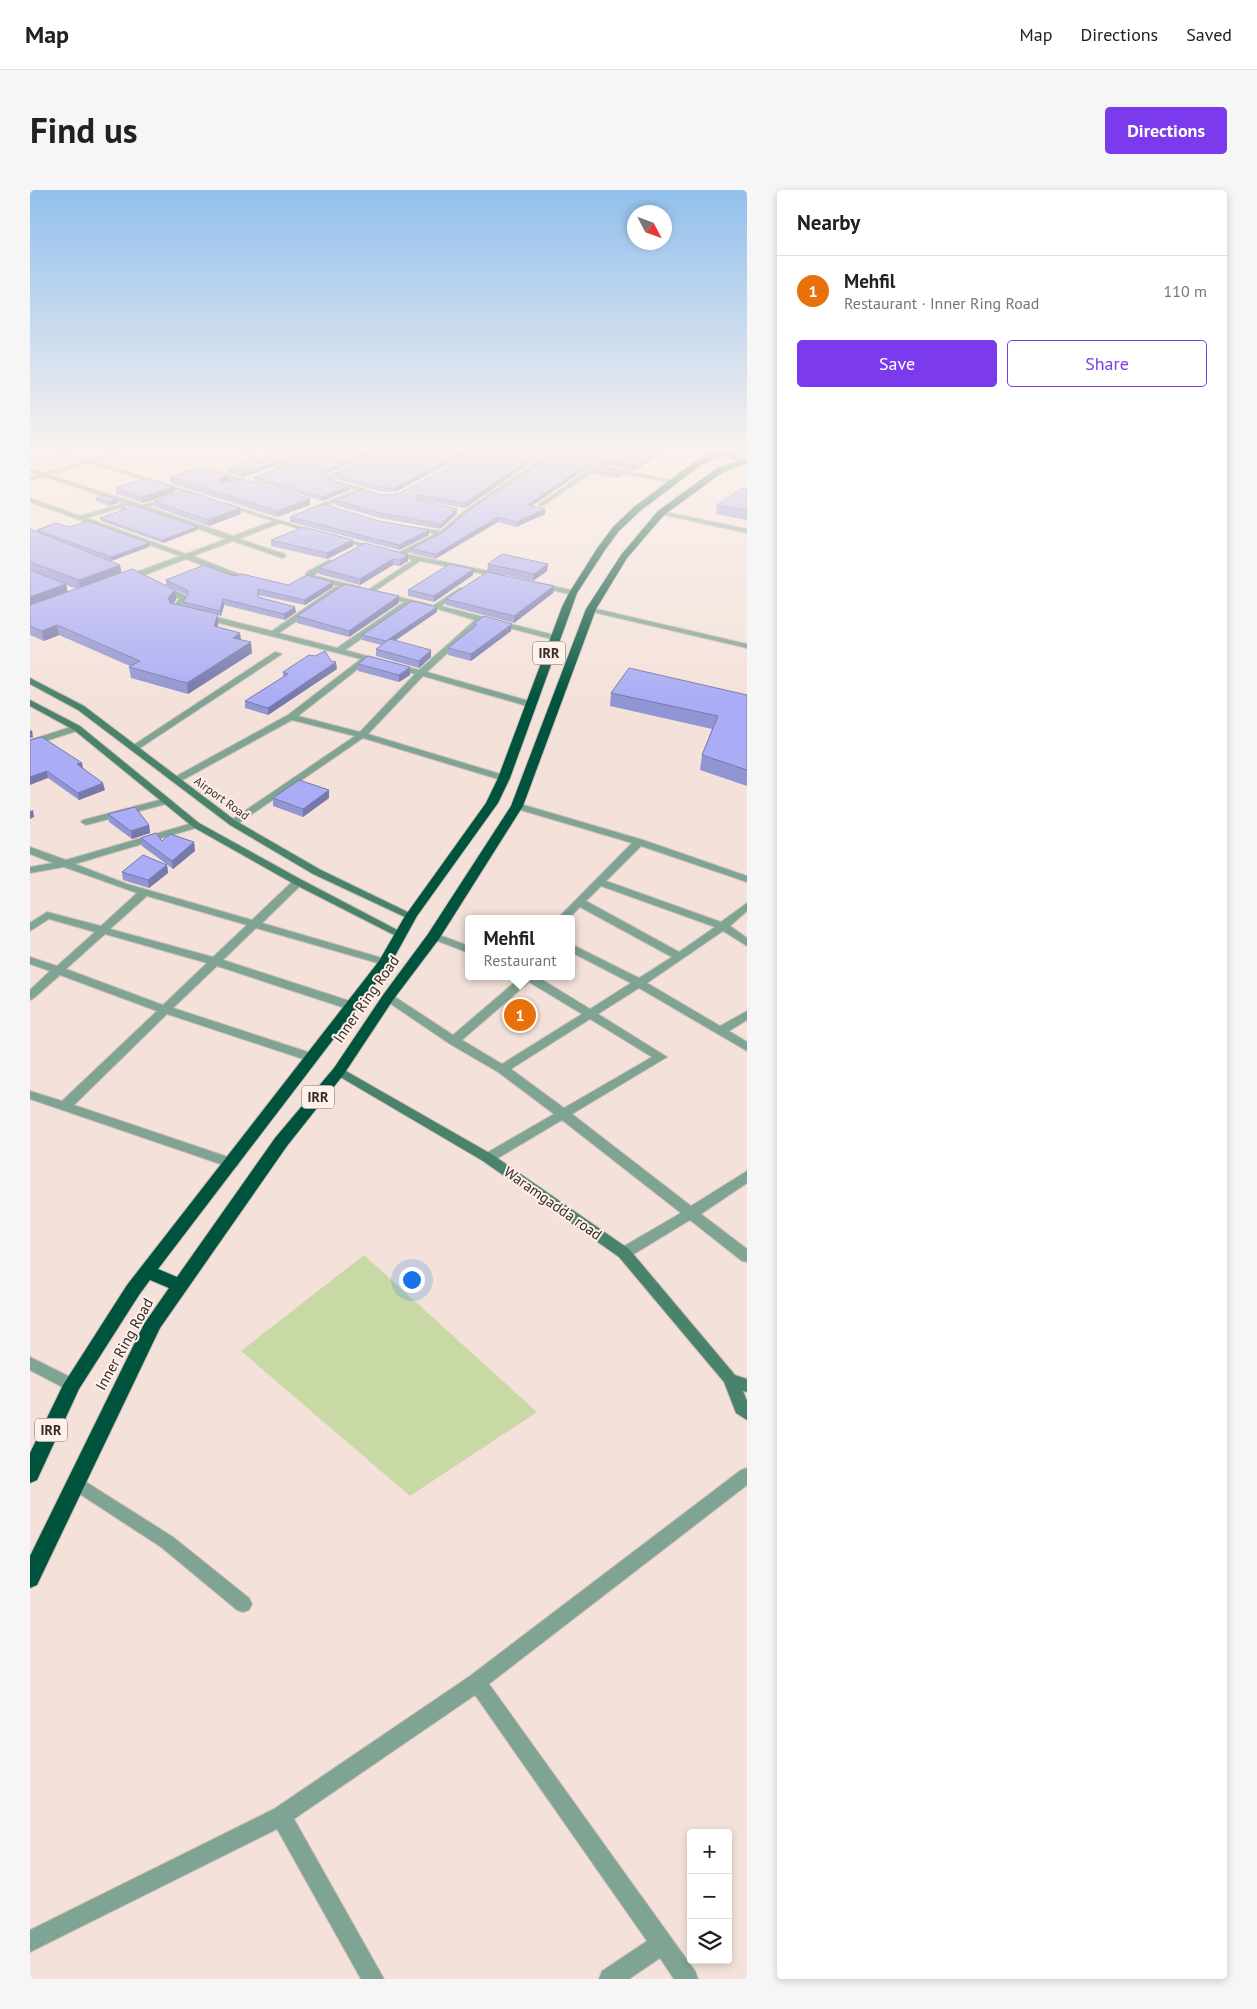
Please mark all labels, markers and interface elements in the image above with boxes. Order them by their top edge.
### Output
text: Map [25,19,69,50]
text: Map [1020,23,1052,46]
text: Directions [1080,23,1158,46]
text: Saved [1186,23,1232,46]
text: Find us [30,107,138,153]
button: Directions [1105,107,1227,154]
north arrow [627,205,672,250]
text: Nearby [797,209,860,236]
text: Mehfil [844,269,895,293]
text: 1 [808,281,818,301]
text: 110 m [1164,281,1207,301]
text: Restaurant · Inner Ring Road [844,293,1039,313]
button: Save [797,340,997,387]
button: Share [1007,340,1207,387]
road number: IRR [533,642,565,664]
street label: Airport Road [192,773,252,823]
popup [465,915,575,980]
text: Mehfil [483,926,535,950]
text: Restaurant [483,950,557,970]
street label: Inner Ring Road [329,952,403,1046]
pin: 1 [504,996,536,1034]
road number: IRR [302,1086,334,1109]
street label: Waramgadda road [500,1162,606,1244]
your location [399,1267,425,1293]
street label: Inner Ring Road [91,1295,157,1393]
road number: IRR [35,1418,67,1442]
map controls [687,1829,732,1964]
button: + [687,1829,732,1874]
button: − [687,1874,732,1919]
button: layers [687,1919,732,1964]

